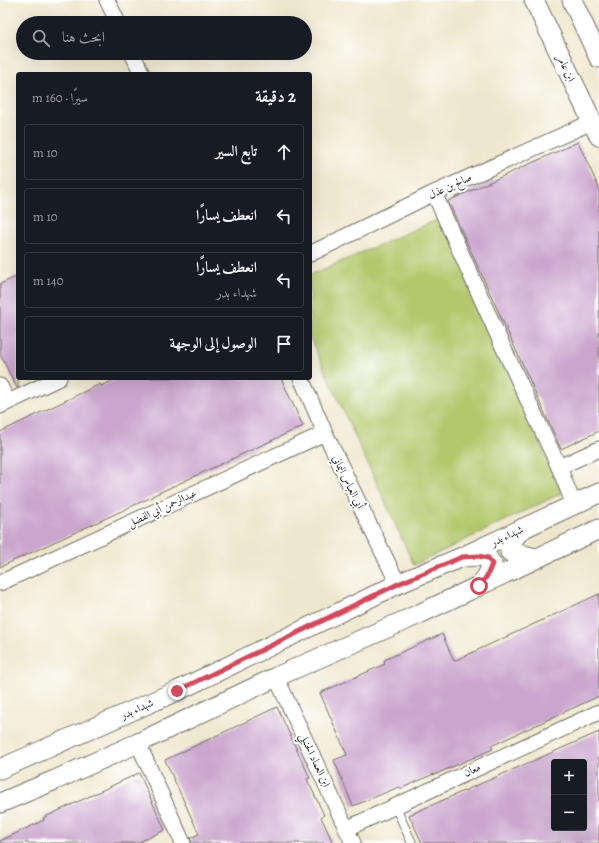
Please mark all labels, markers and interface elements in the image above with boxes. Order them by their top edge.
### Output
search box [16,16,312,60]
icon: search [30,27,52,49]
text: ابحث هنا [62,27,105,47]
street label: ابن عامر [553,52,579,84]
text: 2 دقيقة [255,85,296,108]
text: سيرًا · 160 m [32,89,88,106]
text: تابع السير [215,141,257,161]
icon: ahead [273,141,295,163]
text: 10 m [33,144,58,161]
street label: صالح بن عذل [426,169,475,204]
text: انعطف يسارًا [196,205,257,225]
icon: left [273,205,295,227]
text: 10 m [33,208,58,225]
text: انعطف يسارًا [196,257,257,277]
icon: left [273,269,295,291]
text: 140 m [33,272,64,289]
text: شهداء بدر [216,284,257,301]
text: الوصول إلى الوجهة [170,333,257,353]
icon: arrive [273,333,295,355]
street label: أبي العباس اليماني [328,452,369,512]
street label: عبدالرحمن أبي الفضل [125,485,199,531]
street label: شهداء بدر [487,522,526,550]
route start [470,577,488,595]
route end [168,682,186,700]
street label: شهداء بدر [117,695,156,723]
street label: ابن العماد الحنبلي [293,731,334,791]
map controls [551,759,587,831]
button: + [551,759,587,795]
street label: معان [461,760,483,780]
button: − [551,795,587,831]

